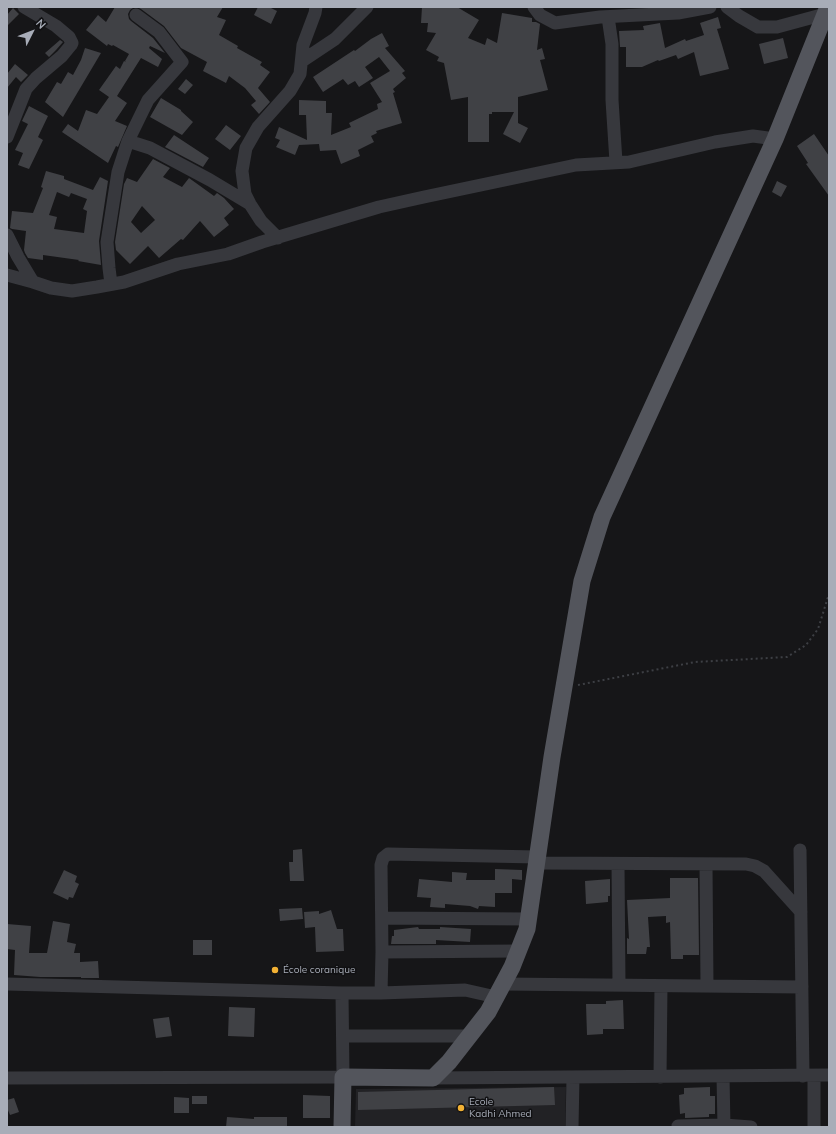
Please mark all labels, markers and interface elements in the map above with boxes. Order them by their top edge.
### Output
north arrow [12,12,52,52]
text: N [33,16,49,32]
place label: École coranique [283,964,355,976]
marker: École coranique [270,965,280,975]
place label: Ecole Kadhi Ahmed [469,1096,532,1120]
marker: Ecole Kadhi Ahmed [456,1103,466,1113]

